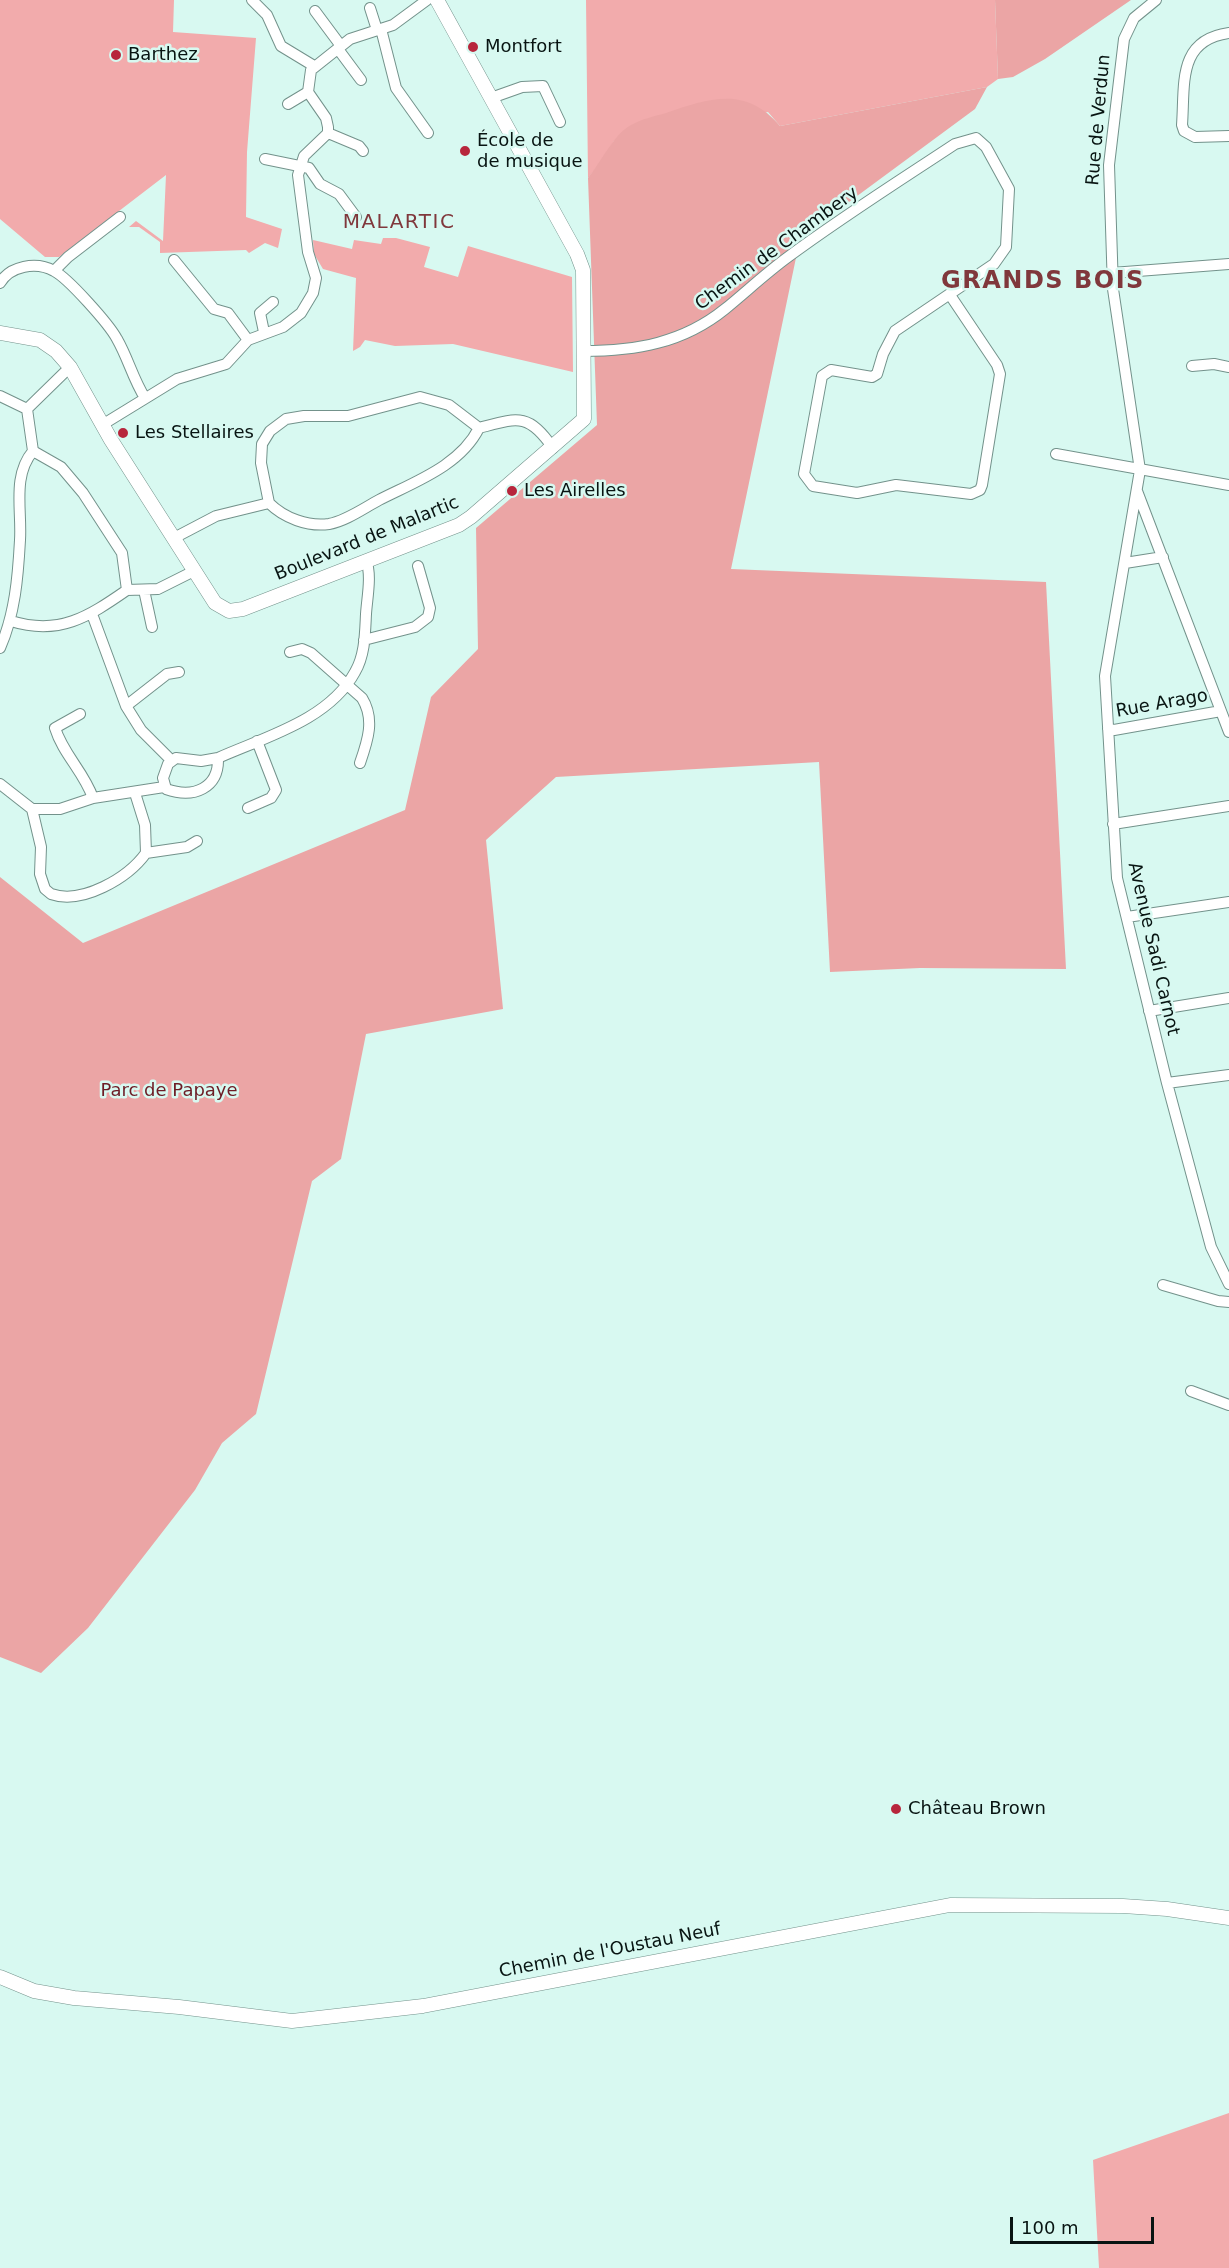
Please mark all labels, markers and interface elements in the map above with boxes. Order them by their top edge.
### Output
place label: Montfort [485,36,562,58]
marker: Montfort [466,40,480,54]
place label: Barthez [128,44,198,66]
marker: Barthez [109,48,123,62]
street label: Rue de Verdun [1083,54,1115,186]
place label: École de de musique [477,130,582,172]
marker: École de de musique [458,144,472,158]
street label: Chemin de Chambery [691,183,863,315]
district label: MALARTIC [343,211,455,235]
district label: GRANDS BOIS [941,268,1145,296]
place label: Les Stellaires [135,422,254,444]
marker: Les Stellaires [116,426,130,440]
place label: Les Airelles [524,480,626,502]
marker: Les Airelles [505,484,519,498]
street label: Boulevard de Malartic [272,492,462,586]
street label: Rue Arago [1114,685,1210,723]
street label: Avenue Sadi Carnot [1123,860,1183,1038]
park label: Parc de Papaye [100,1080,238,1102]
place label: Château Brown [908,1798,1046,1820]
marker: Château Brown [889,1802,903,1816]
street label: Chemin de l'Oustau Neuf [497,1919,723,1983]
scale bar [1013,2205,1157,2243]
text: 100 m [1021,2217,1079,2238]

